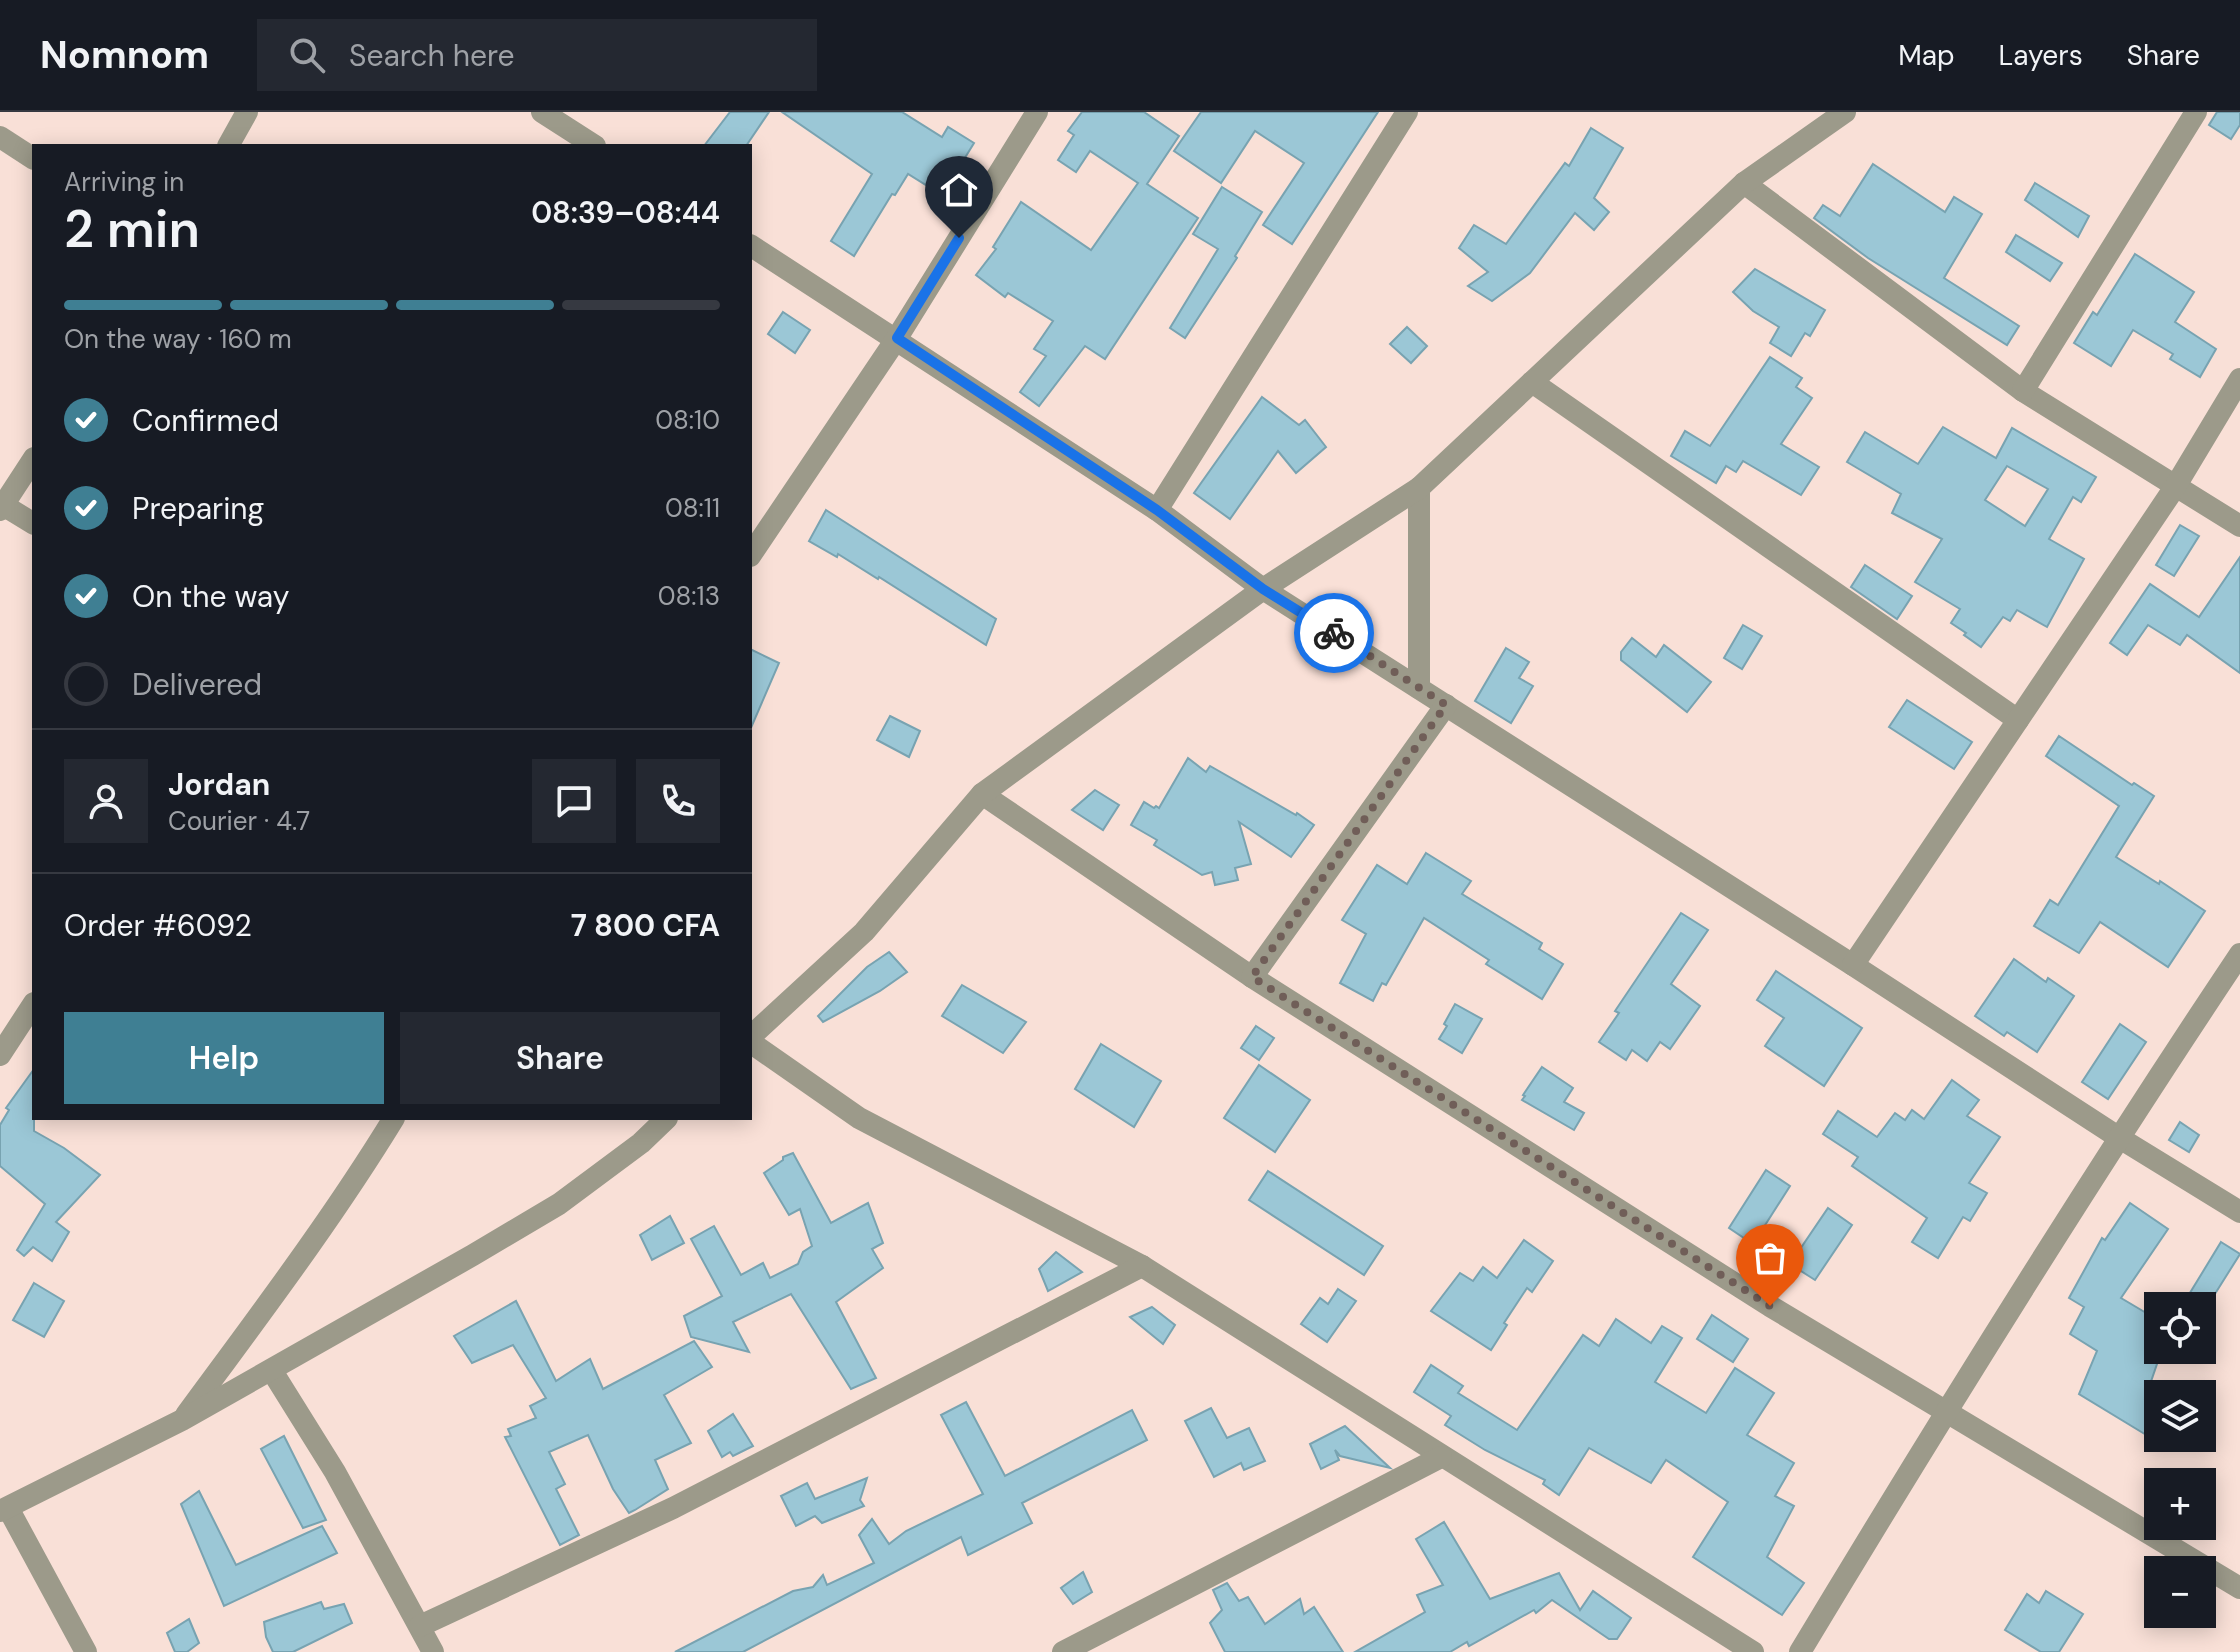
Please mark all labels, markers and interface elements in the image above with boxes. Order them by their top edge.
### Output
search box [257,19,817,91]
text: Nomnom [40,30,209,80]
icon: search [285,33,329,77]
text: Search here [349,36,515,75]
text: Map [1898,37,1955,74]
text: Layers [1999,37,2083,74]
text: Share [2127,37,2200,74]
pin [925,156,993,238]
text: Arriving in [64,165,184,199]
icon: home [937,168,981,212]
text: 08:39–08:44 [531,193,720,232]
text: 2 min [64,195,200,263]
text: On the way · 160 m [64,322,292,356]
icon: check [64,398,108,442]
text: Confirmed [132,401,279,440]
text: 08:10 [655,403,720,437]
icon: check [64,486,108,530]
text: Preparing [132,489,264,528]
text: 08:11 [665,491,720,525]
icon: check [64,574,108,618]
text: On the way [132,577,289,616]
text: 08:13 [658,579,720,613]
courier [1294,593,1374,673]
icon: bike [1312,611,1356,655]
text: Delivered [132,665,262,704]
button: person [64,759,148,843]
button: chat [532,759,616,843]
button: phone [636,759,720,843]
text: Jordan [168,765,270,804]
text: Courier · 4.7 [168,804,310,838]
text: Order #6092 [64,906,252,945]
text: 7 800 CFA [571,906,720,945]
button: Help [64,1012,384,1104]
button: Share [400,1012,720,1104]
pin [1736,1224,1804,1306]
icon: bag [1748,1236,1792,1280]
map controls [2144,1292,2216,1628]
button: locate [2144,1292,2216,1364]
button: layers [2144,1380,2216,1452]
button: + [2144,1468,2216,1540]
button: − [2144,1556,2216,1628]

